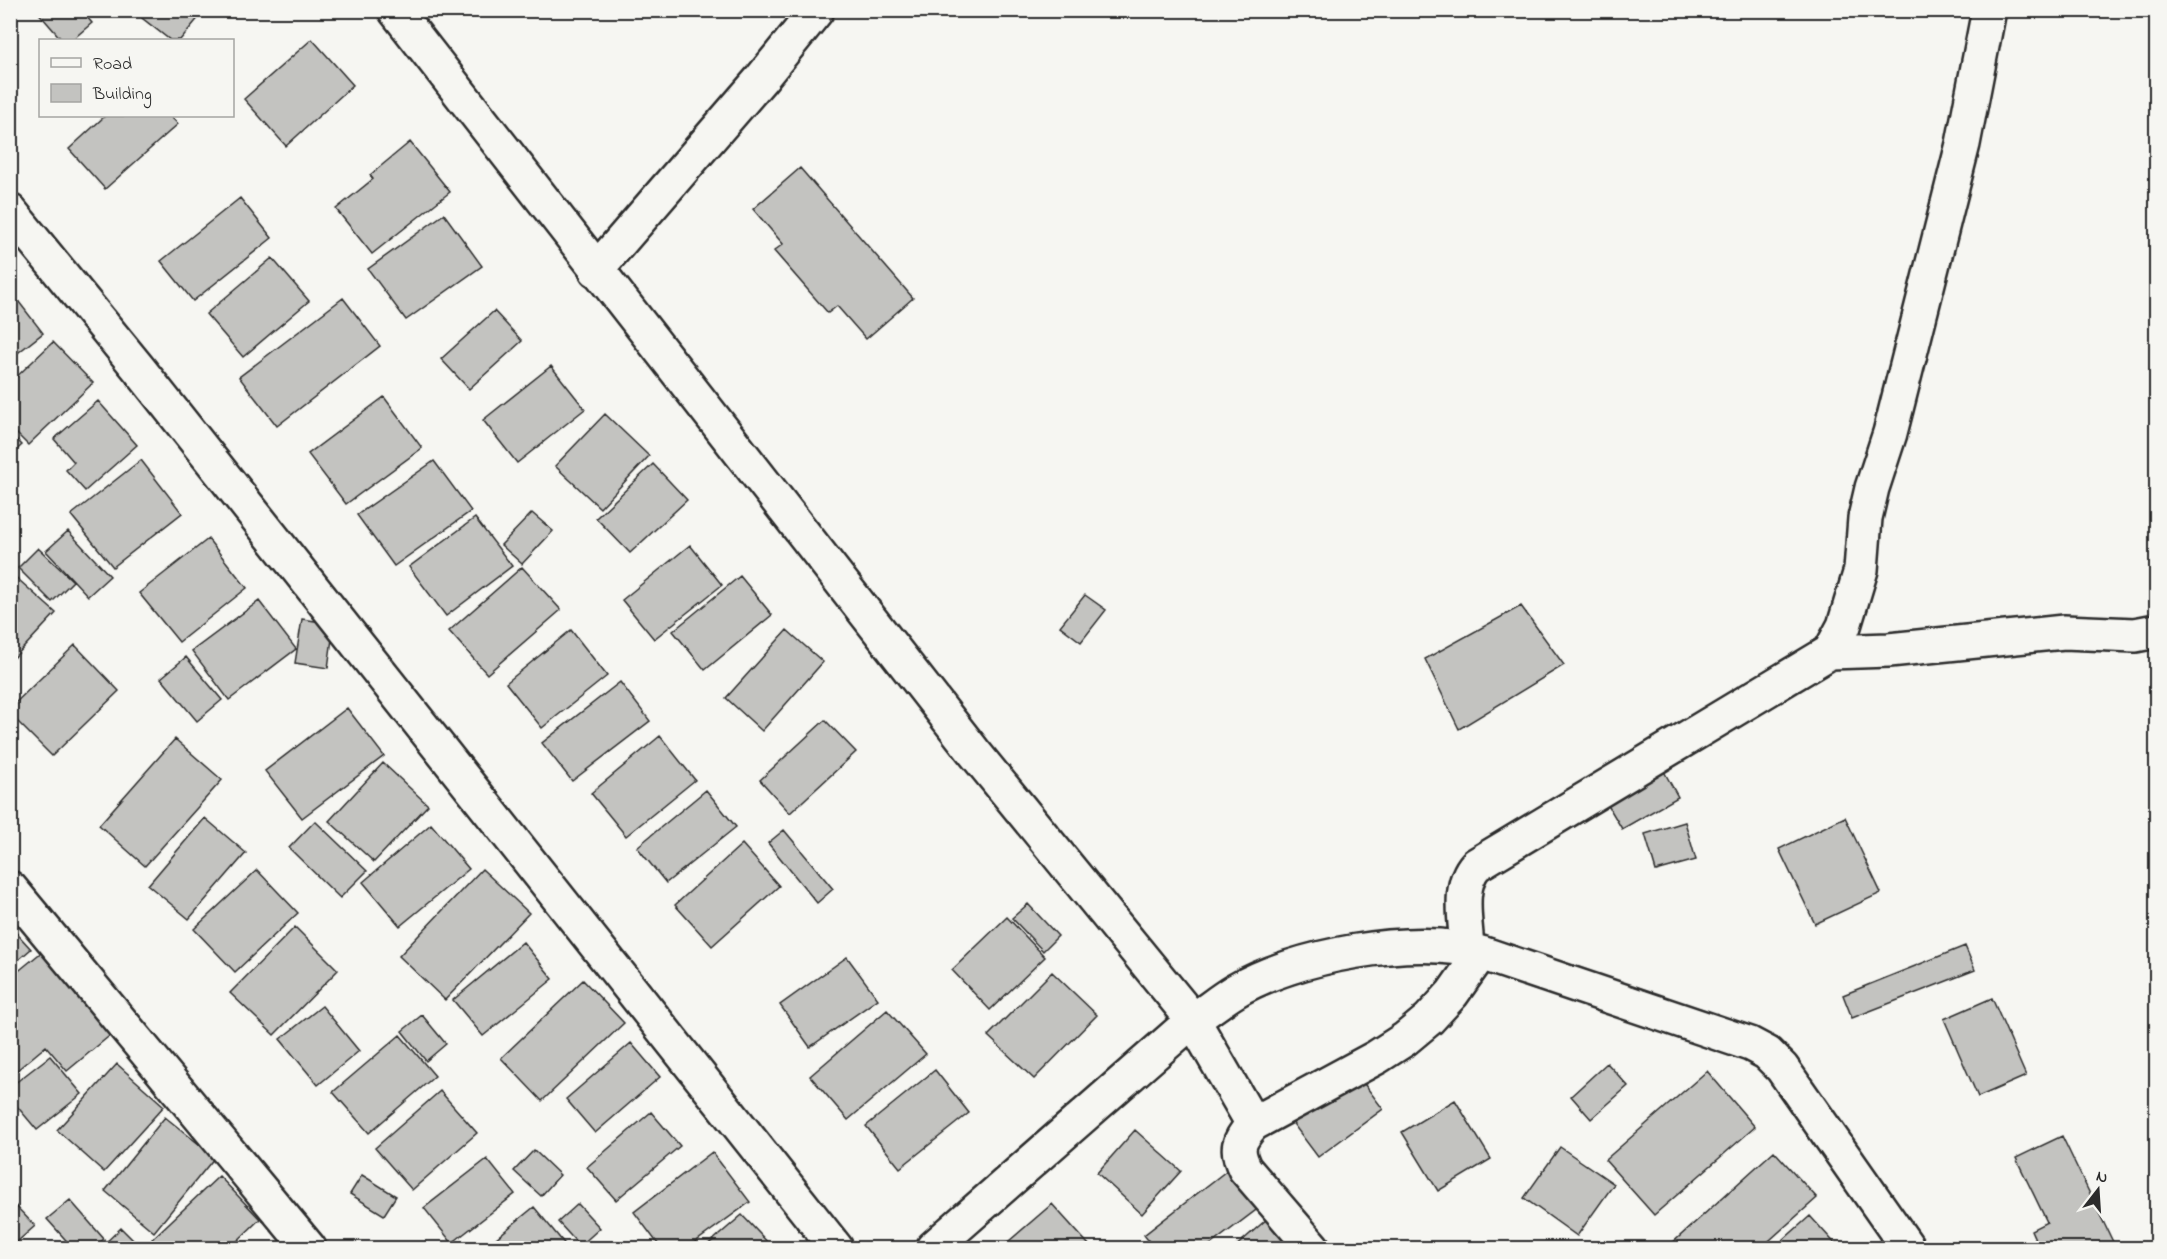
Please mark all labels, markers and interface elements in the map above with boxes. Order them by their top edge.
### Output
legend [39,39,234,117]
text: Road [93,52,132,78]
text: Building [92,82,152,109]
north arrow [2068,1160,2128,1220]
text: N [2093,1165,2111,1191]

